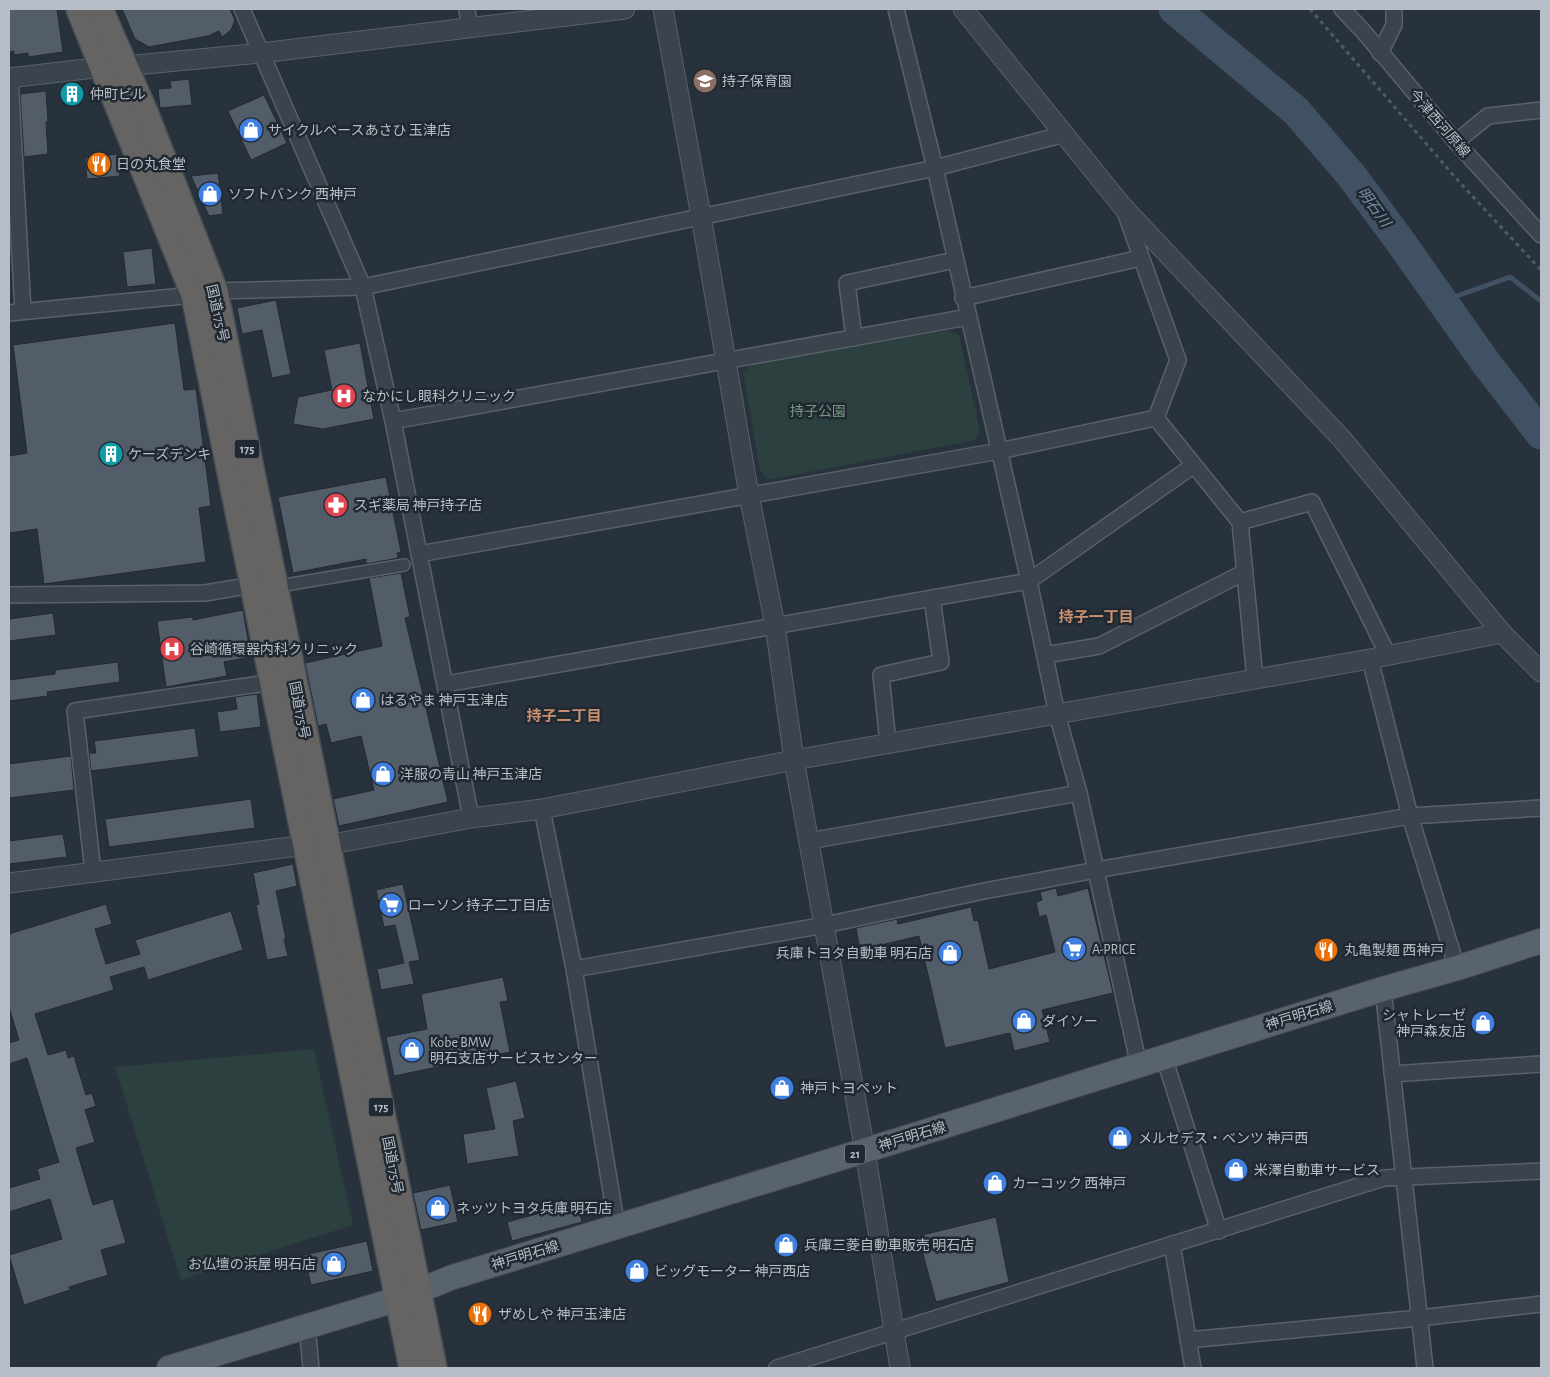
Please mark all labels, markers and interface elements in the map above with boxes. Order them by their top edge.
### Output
school or university icon: 持子保育園 [692,68,718,94]
place label: 持子保育園 [722,73,792,89]
building icon: 仲町ビル [59,81,85,107]
place label: 仲町ビル [90,86,146,102]
street label: 今津西河原線 [1406,87,1473,160]
shop icon: サイクルベースあさひ 玉津店 [238,117,264,143]
place label: サイクルベースあさひ 玉津店 [268,123,451,138]
restaurant icon: 日の丸食堂 [86,151,112,177]
place label: 日の丸食堂 [116,157,186,172]
shop icon: ソフトバンク 西神戸 [197,181,223,207]
water label: 明石川 [1354,185,1394,232]
place label: ソフトバンク 西神戸 [228,187,357,202]
street label: 国道175号 [204,283,231,343]
hospital icon: なかにし眼科クリニック [331,383,357,409]
place label: なかにし眼科クリニック [362,389,516,404]
park label: 持子公園 [790,403,846,419]
road number: 175 [234,439,260,458]
building icon: ケーズデンキ [98,441,124,467]
place label: ケーズデンキ [128,446,211,462]
pharmacy icon: スギ薬局 神戸持子店 [323,492,349,518]
place label: スギ薬局 神戸持子店 [354,497,482,513]
district label: 持子一丁目 [1058,608,1134,625]
hospital icon: 谷崎循環器内科クリニック [159,636,185,662]
place label: 谷崎循環器内科クリニック [190,642,358,657]
street label: 国道175号 [287,680,312,740]
shop icon: はるやま 神戸玉津店 [350,687,376,713]
place label: はるやま 神戸玉津店 [380,693,508,708]
district label: 持子二丁目 [526,707,602,724]
shop icon: 洋服の青山 神戸玉津店 [370,761,396,787]
place label: 洋服の青山 神戸玉津店 [400,767,542,782]
supermarket icon: ローソン 持子二丁目店 [378,892,404,918]
place label: ローソン 持子二丁目店 [408,897,550,913]
supermarket icon: A-PRICE [1061,936,1087,962]
restaurant icon: 丸亀製麺 西神戸 [1313,937,1339,963]
shop icon: 兵庫トヨタ自動車 明石店 [937,940,963,966]
place label: A-PRICE [1092,943,1136,957]
place label: 丸亀製麺 西神戸 [1344,943,1444,958]
place label: 兵庫トヨタ自動車 明石店 [776,946,932,961]
street label: 神戸明石線 [1263,998,1335,1033]
shop icon: ダイソー [1011,1008,1037,1034]
place label: シャトレーゼ 神戸森友店 [1382,1008,1466,1039]
shop icon: シャトレーゼ 神戸森友店 [1470,1010,1496,1036]
place label: ダイソー [1042,1014,1098,1029]
place label: Kobe BMW 明石支店サービスセンター [430,1036,598,1066]
shop icon: Kobe BMW 明石支店サービスセンター [399,1037,425,1063]
shop icon: 神戸トヨペット [769,1075,795,1101]
place label: 神戸トヨペット [800,1081,898,1096]
road number: 175 [368,1098,394,1116]
street label: 神戸明石線 [876,1119,948,1154]
shop icon: メルセデス・ベンツ 神戸西 [1107,1125,1133,1151]
place label: メルセデス・ベンツ 神戸西 [1138,1131,1308,1146]
street label: 国道175号 [380,1135,405,1195]
road number: 21 [845,1144,865,1164]
shop icon: 米澤自動車サービス [1223,1157,1249,1183]
place label: 米澤自動車サービス [1254,1163,1380,1178]
shop icon: カーコック 西神戸 [982,1170,1008,1196]
place label: カーコック 西神戸 [1012,1176,1126,1191]
shop icon: ネッツトヨタ兵庫 明石店 [425,1195,451,1221]
place label: ネッツトヨタ兵庫 明石店 [456,1201,612,1216]
shop icon: 兵庫三菱自動車販売 明石店 [773,1232,799,1258]
street label: 神戸明石線 [489,1238,561,1273]
place label: 兵庫三菱自動車販売 明石店 [804,1238,974,1253]
shop icon: お仏壇の浜屋 明石店 [321,1251,347,1277]
place label: お仏壇の浜屋 明石店 [188,1257,316,1272]
shop icon: ビッグモーター 神戸西店 [624,1258,650,1284]
place label: ビッグモーター 神戸西店 [654,1264,810,1279]
restaurant icon: ザめしや 神戸玉津店 [467,1301,493,1327]
place label: ザめしや 神戸玉津店 [498,1307,626,1322]

